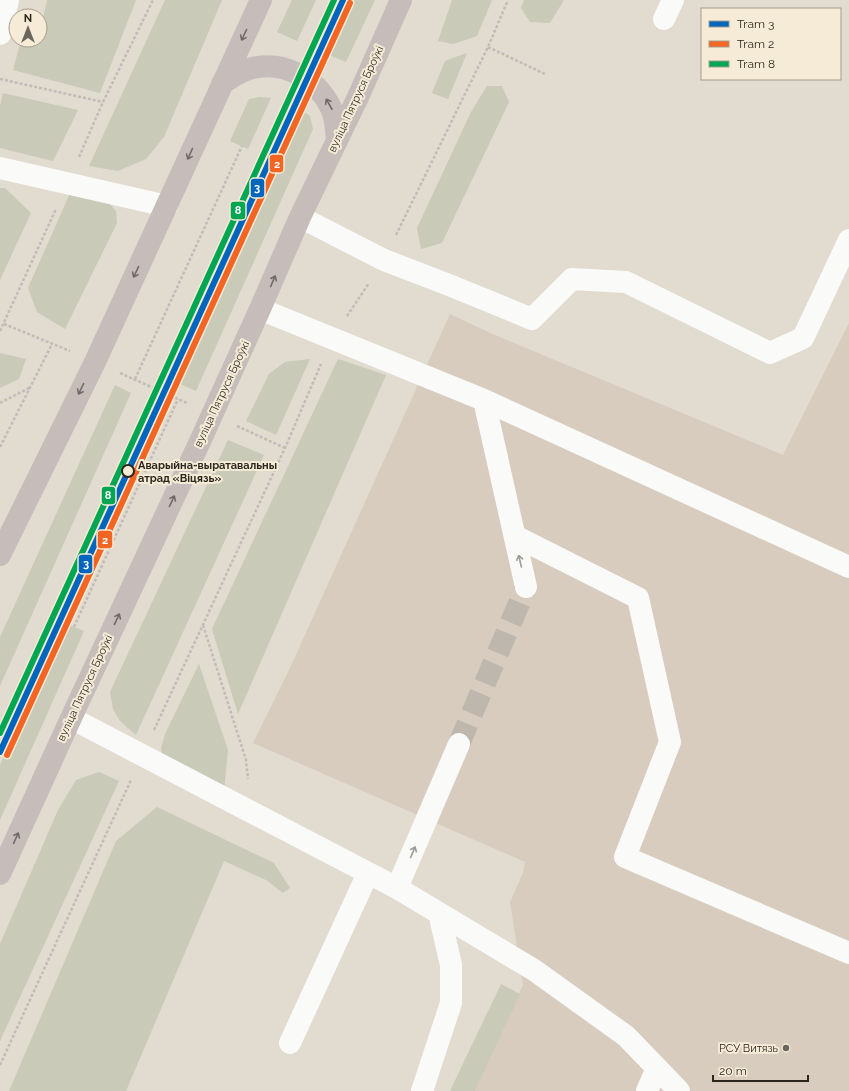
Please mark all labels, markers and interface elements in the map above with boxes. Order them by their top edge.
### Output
north arrow [8,8,48,48]
legend [701,8,841,80]
text: N [24,12,32,25]
text: Tram 3 [737,17,774,31]
one-way arrow [240,29,247,41]
text: Tram 2 [737,37,774,51]
street label: вуліца Пятруся Броўкі [326,44,386,154]
text: Tram 8 [737,57,775,71]
one-way arrow [324,98,332,110]
one-way arrow [186,147,193,159]
line badge: 2 [269,154,284,173]
text: 2 [274,158,280,171]
line badge: 3 [250,178,265,198]
text: 3 [254,182,260,195]
line badge: 8 [230,201,246,220]
text: 8 [235,204,242,217]
one-way arrow [132,265,139,277]
one-way arrow [270,275,277,287]
street label: вуліца Пятруся Броўкі [192,339,252,449]
one-way arrow [77,383,84,395]
place label: Аварыйна-выратавальны атрад «Віцязь» [138,459,277,485]
marker: Аварыйна-выратавальны атрад «Віцязь» [121,464,135,478]
line badge: 8 [101,486,116,505]
text: 8 [105,489,112,502]
one-way arrow [169,495,176,507]
line badge: 2 [97,530,113,549]
text: 2 [102,534,108,547]
line badge: 3 [78,554,93,574]
one-way arrow [516,555,524,568]
text: 3 [83,558,89,571]
one-way arrow [114,613,121,625]
street label: вуліца Пятруся Броўкі [55,633,115,743]
one-way arrow [13,833,20,845]
one-way arrow [410,847,417,859]
place label: РСУ Витязь [719,1042,779,1055]
marker: РСУ Витязь [781,1043,791,1053]
scale bar [713,1057,808,1083]
text: 20 m [719,1064,747,1078]

